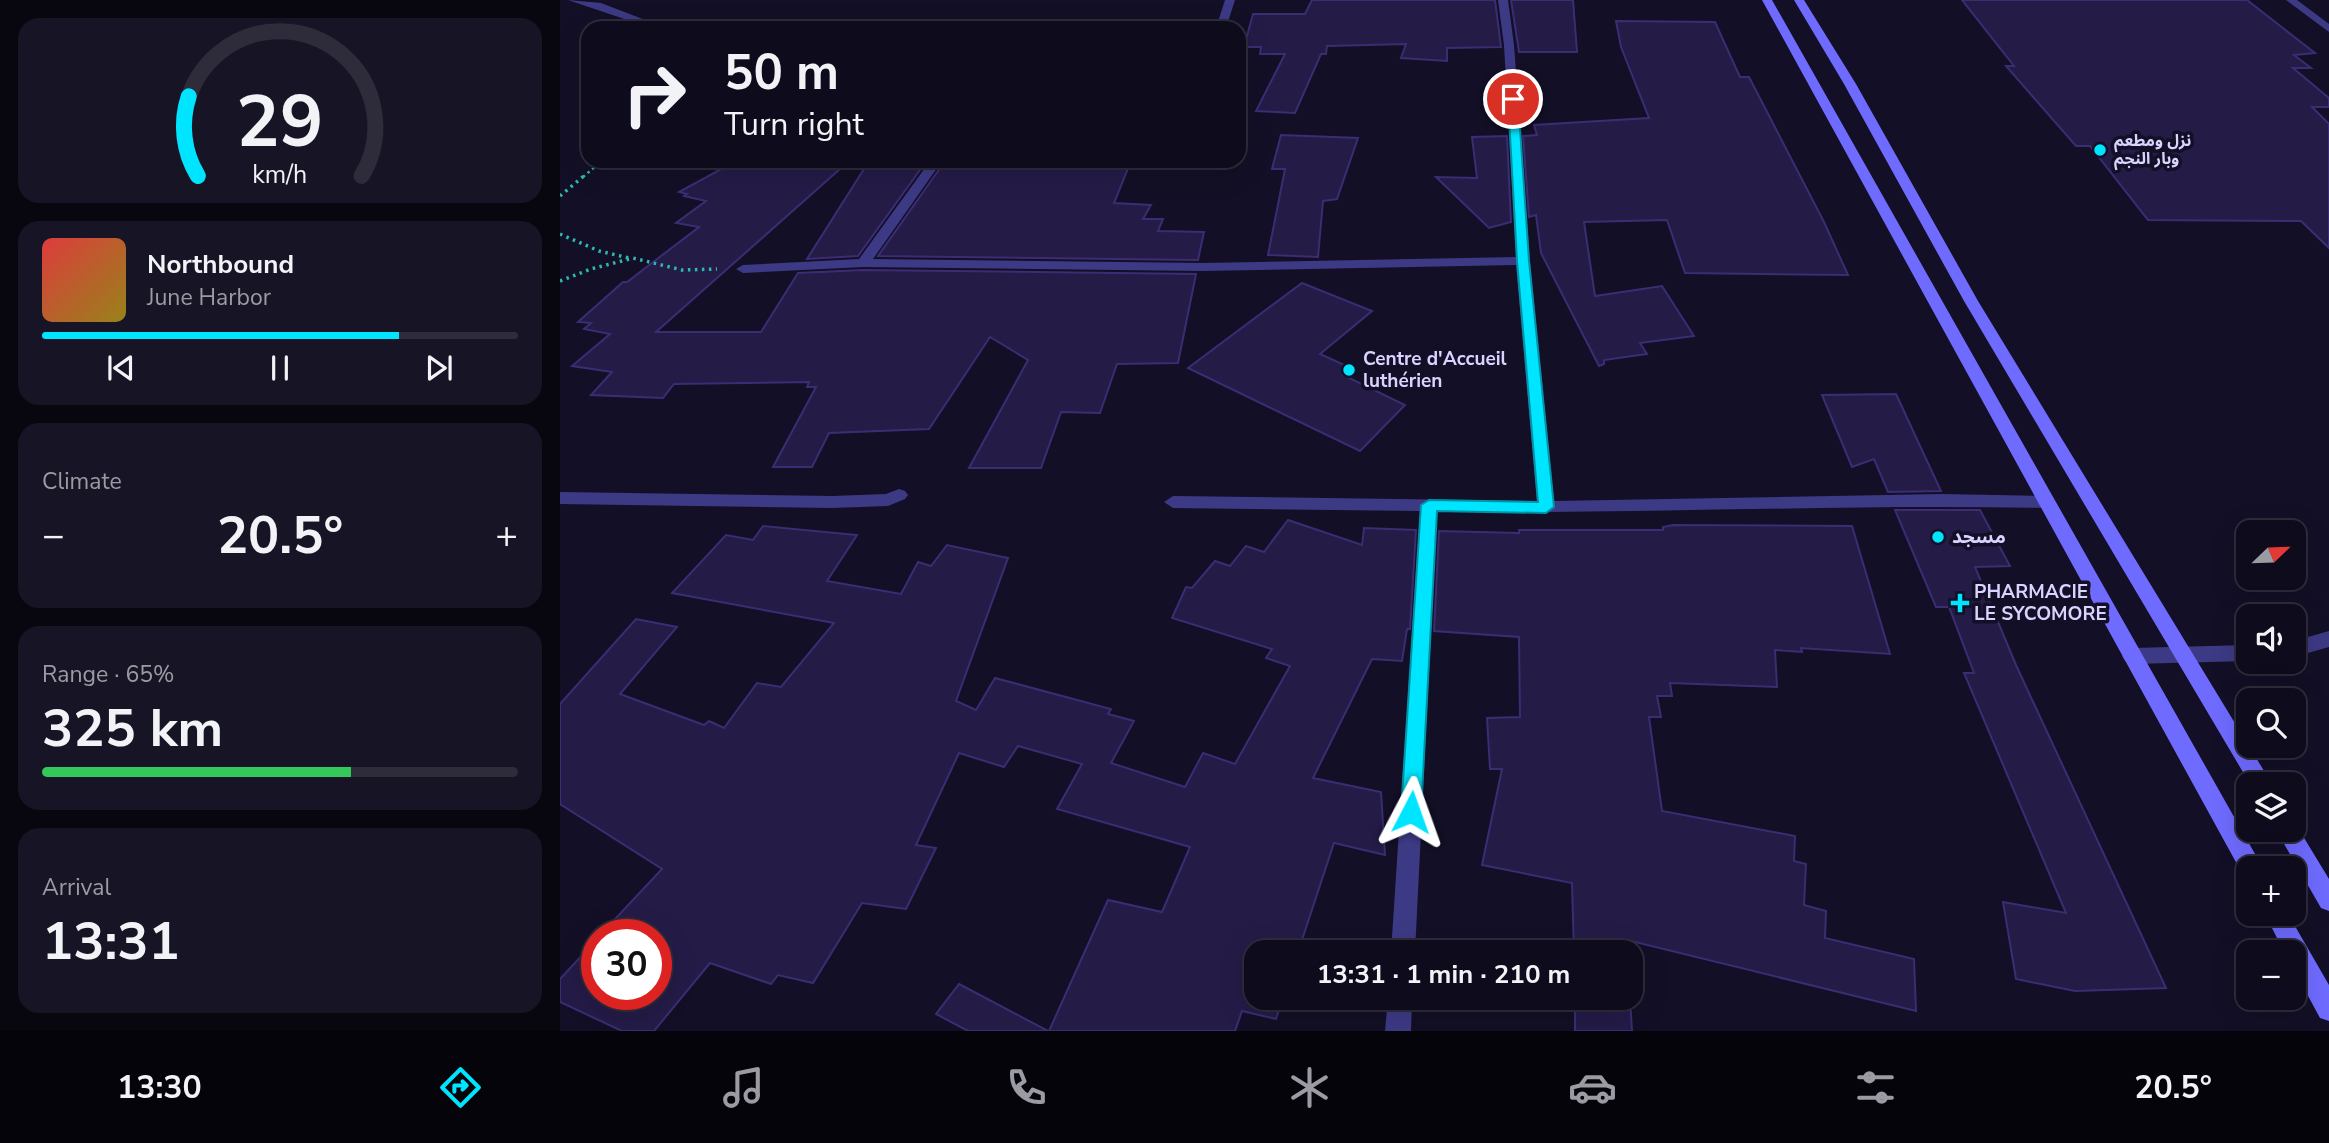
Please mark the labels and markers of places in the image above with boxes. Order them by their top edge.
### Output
pin [1483,69,1543,129]
place label: نزل ومطعم وبار النجم [2114,130,2191,171]
marker: نزل ومطعم وبار النجم [2092,142,2108,158]
place label: Centre d'Accueil luthérien [1363,346,1507,394]
marker: Centre d'Accueil luthérien [1341,362,1357,378]
place label: مسجد [1952,524,2006,550]
marker: مسجد [1930,529,1946,545]
place label: PHARMACIE LE SYCOMORE [1974,579,2107,627]
marker: PHARMACIE LE SYCOMORE [1952,595,1968,611]

